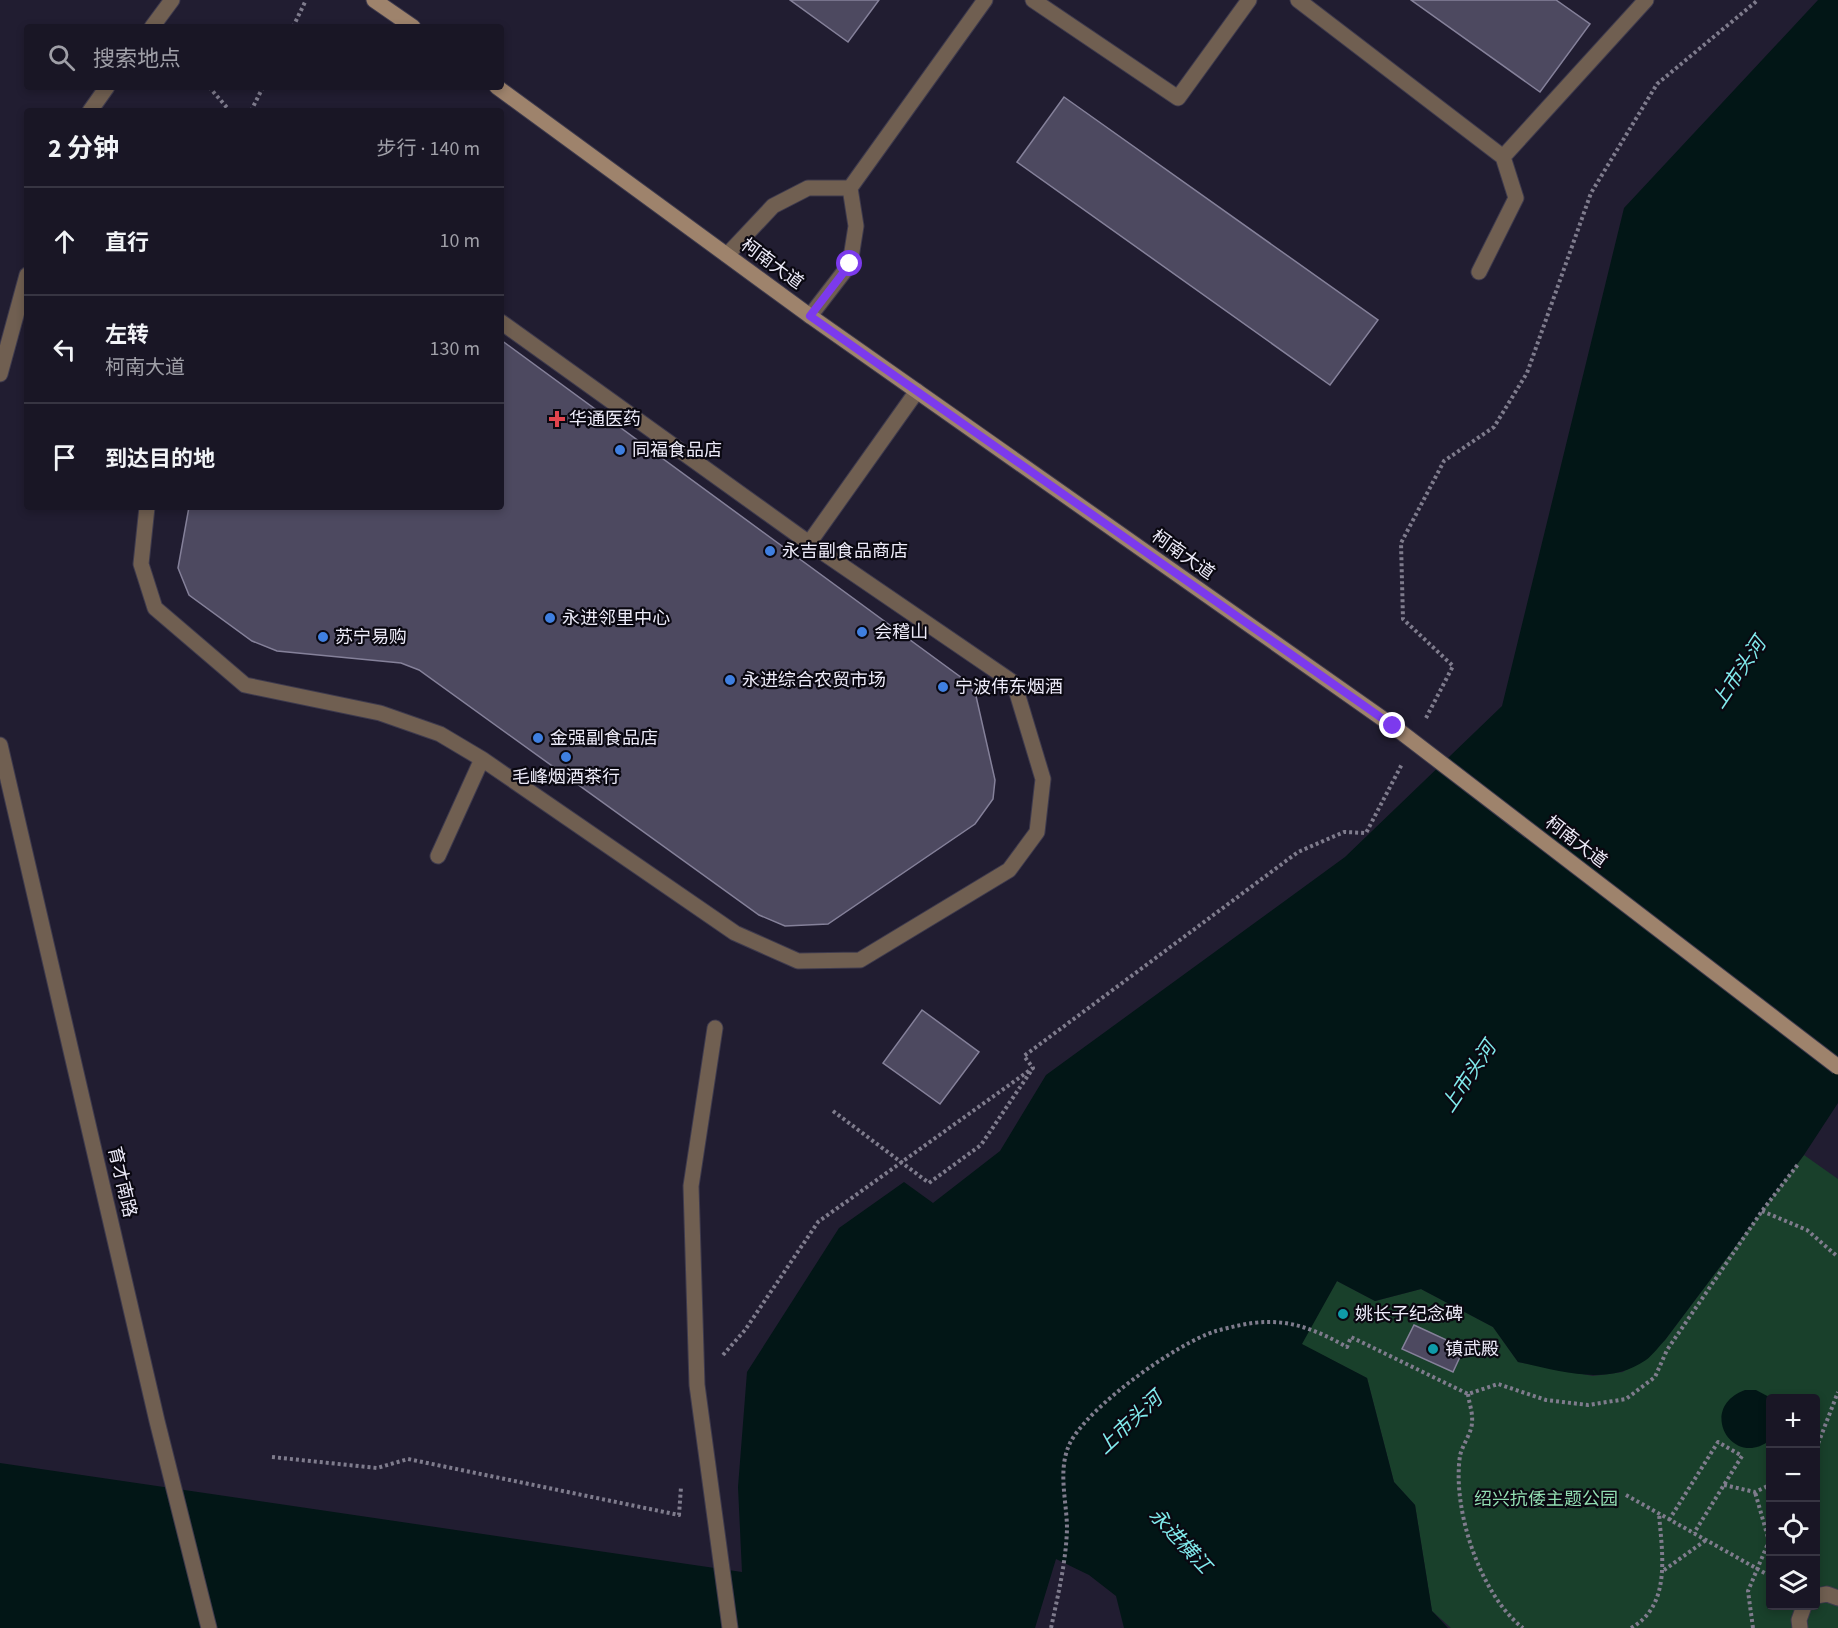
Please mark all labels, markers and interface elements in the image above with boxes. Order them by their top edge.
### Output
search box [24,24,504,90]
icon: search [45,41,78,74]
text: 搜索地点 [93,43,181,75]
text: 2 分钟 [48,130,119,167]
text: 步行 · 140 m [377,135,480,163]
icon: ahead [48,225,81,258]
text: 直行 [105,227,149,259]
text: 10 m [440,227,480,255]
street label: 柯南大道 [736,233,808,295]
route start [836,250,862,276]
text: 左转 [105,319,149,351]
icon: left [48,333,81,366]
text: 130 m [430,335,480,363]
text: 柯南大道 [105,354,185,382]
place label: 华通医药 [569,407,641,432]
marker: 华通医药 [550,412,564,426]
place label: 同福食品店 [632,438,722,463]
icon: arrive [48,441,81,474]
text: 到达目的地 [105,443,215,475]
marker: 同福食品店 [613,443,627,457]
street label: 柯南大道 [1146,524,1220,586]
place label: 永吉副食品商店 [782,539,908,564]
marker: 永吉副食品商店 [763,544,777,558]
place label: 永进邻里中心 [562,606,670,631]
marker: 永进邻里中心 [543,611,557,625]
place label: 会稽山 [874,620,928,645]
place label: 苏宁易购 [335,625,407,650]
marker: 会稽山 [855,625,869,639]
water label: 上市头河 [1705,629,1775,714]
marker: 苏宁易购 [316,630,330,644]
place label: 永进综合农贸市场 [742,668,886,693]
marker: 永进综合农贸市场 [723,673,737,687]
place label: 宁波伟东烟酒 [955,675,1063,700]
marker: 宁波伟东烟酒 [936,680,950,694]
route end [1379,712,1405,738]
place label: 金强副食品店 [550,726,658,751]
marker: 金强副食品店 [531,731,545,745]
marker: 毛峰烟酒茶行 [559,750,573,764]
place label: 毛峰烟酒茶行 [512,765,620,790]
street label: 柯南大道 [1540,810,1612,874]
water label: 上市头河 [1435,1033,1505,1118]
street label: 育才南路 [102,1144,142,1220]
place label: 姚长子纪念碑 [1355,1302,1463,1327]
marker: 姚长子纪念碑 [1336,1307,1350,1321]
place label: 镇武殿 [1445,1337,1499,1362]
marker: 镇武殿 [1426,1342,1440,1356]
water label: 上市头河 [1091,1383,1172,1461]
map controls [1766,1394,1820,1610]
button: + [1766,1394,1820,1448]
button: − [1766,1448,1820,1502]
park label: 绍兴抗倭主题公园 [1474,1487,1618,1512]
water label: 永进横江 [1142,1502,1219,1581]
button: locate [1766,1502,1820,1556]
button: layers [1766,1556,1820,1610]

